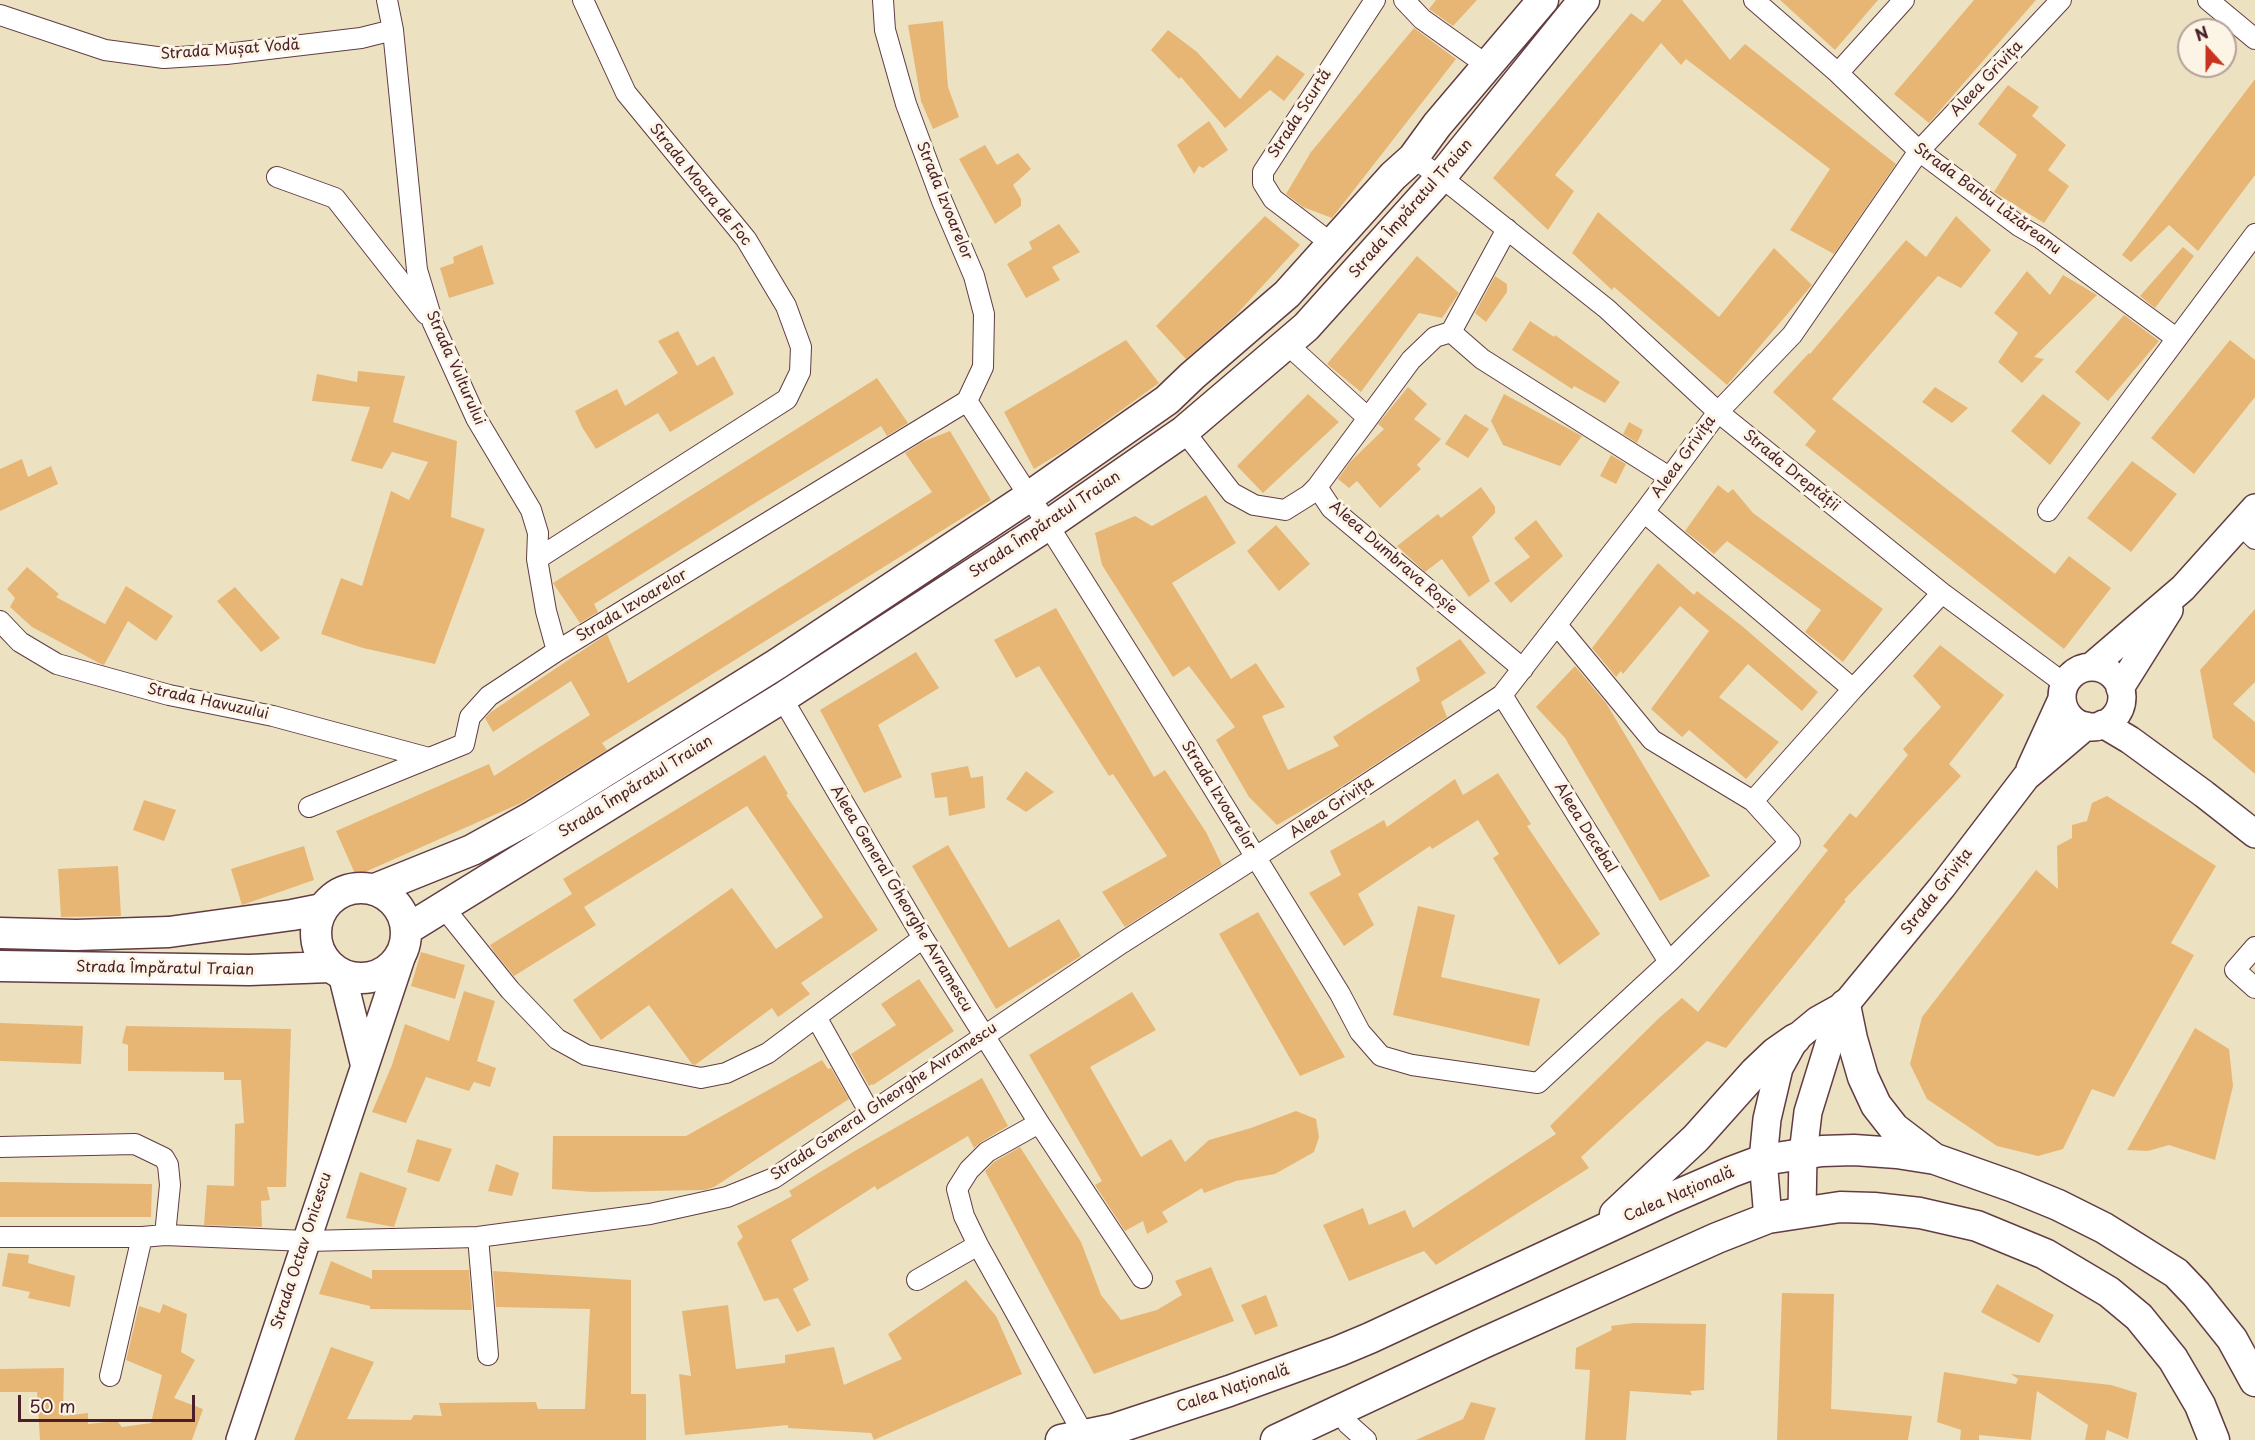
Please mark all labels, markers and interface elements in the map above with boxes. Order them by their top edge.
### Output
north arrow [2177,18,2237,78]
text: N [2191,20,2211,47]
street label: Strada Mușat Vodă [160,36,300,64]
street label: Aleea Grivița [1947,37,2027,121]
street label: Strada Scurtă [1265,66,1335,162]
street label: Strada Moara de Foc [645,120,755,250]
street label: Strada Împăratul Traian [1346,136,1476,282]
street label: Strada Izvoarelor [912,139,976,263]
street label: Strada Barbu Lăzăreanu [1910,140,2064,258]
street label: Strada Vulturului [422,308,488,428]
street label: Aleea Grivița [1648,412,1720,502]
street label: Strada Dreptății [1739,427,1843,515]
street label: Strada Împăratul Traian [966,468,1124,582]
street label: Aleea Dumbrava Roșie [1325,497,1461,619]
street label: Strada Izvoarelor [573,566,691,646]
street label: Strada Havuzului [146,680,270,724]
street label: Strada Împăratul Traian [556,732,716,842]
street label: Strada Izvoarelor [1177,738,1259,854]
street label: Aleea Grivița [1287,773,1377,843]
street label: Aleea Decebal [1550,780,1620,876]
street label: Aleea General Gheorghe Avramescu [826,782,976,1016]
street label: Strada Grivița [1898,845,1976,939]
street label: Strada Împăratul Traian [76,958,254,980]
street label: Strada General Gheorghe Avramescu [767,1019,1001,1185]
street label: Calea Națională [1621,1164,1737,1226]
street label: Strada Octav Onicescu [268,1170,336,1332]
street label: Calea Națională [1174,1361,1292,1417]
scale bar [21,1383,198,1421]
text: 50 m [29,1392,76,1419]

